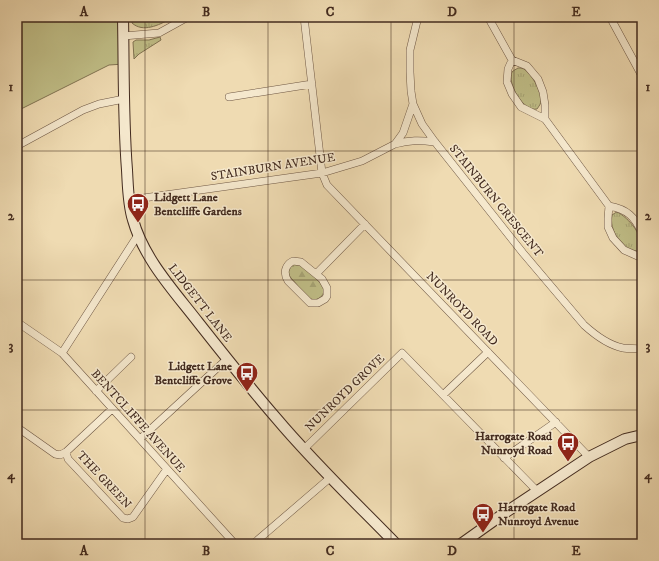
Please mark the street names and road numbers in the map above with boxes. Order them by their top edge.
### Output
street label: STAINBURN CRESCENT [446,142,546,260]
street label: STAINBURN AVENUE [210,150,337,184]
street label: LIDGETT LANE [165,261,236,346]
street label: NUNROYD ROAD [423,269,501,349]
street label: NUNROYD GROVE [302,351,388,435]
street label: BENTCLIFFE AVENUE [88,366,189,476]
street label: THE GREEN [73,448,135,512]

